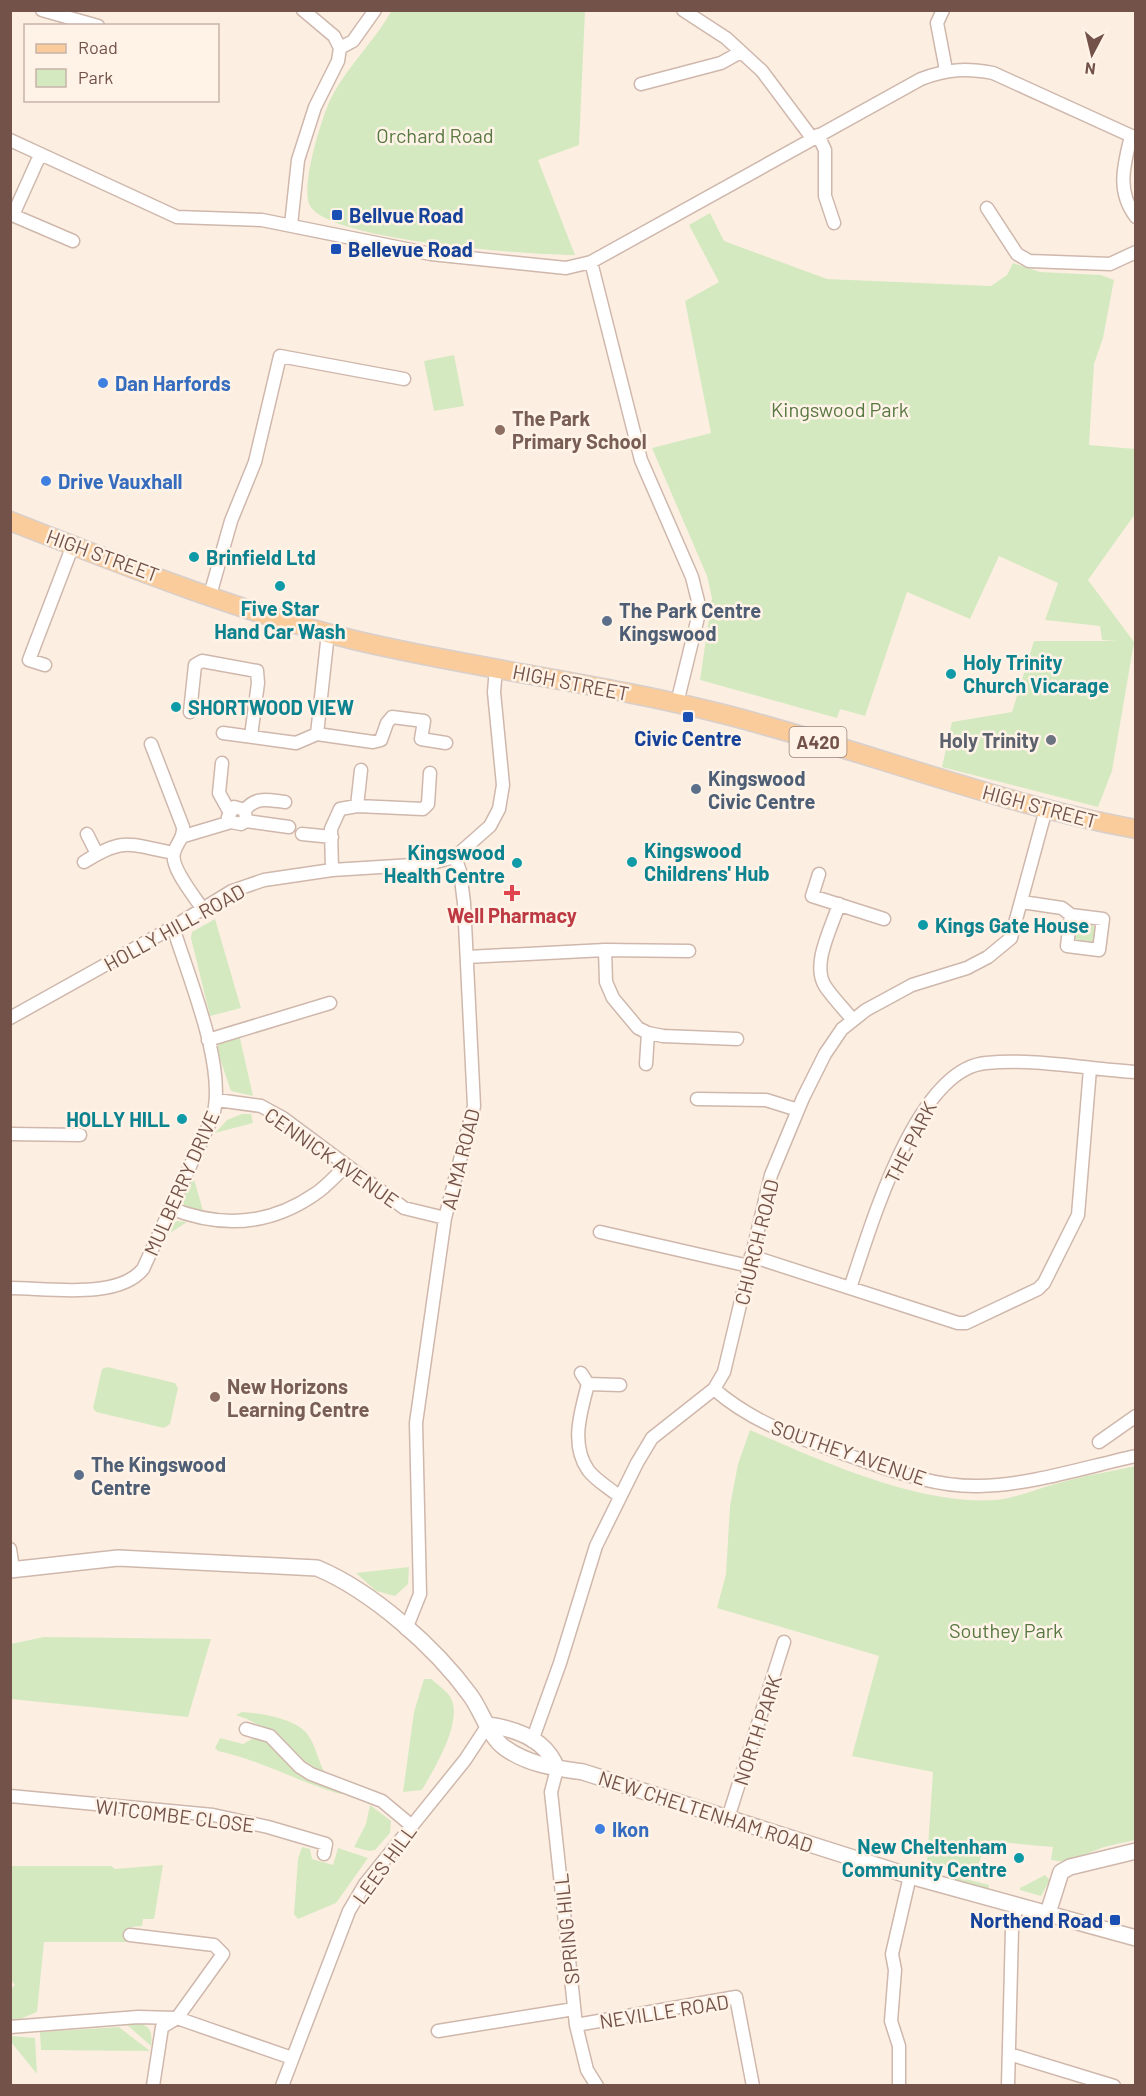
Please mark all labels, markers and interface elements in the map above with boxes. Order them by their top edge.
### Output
legend [24,24,219,102]
north arrow [1062,24,1122,84]
text: Road [78,36,118,58]
text: N [1084,59,1097,79]
text: Park [78,66,113,88]
park label: Orchard Road [376,123,494,147]
place label: Bellvue Road [349,203,463,227]
marker: Bellvue Road [330,208,344,222]
place label: Bellevue Road [348,237,473,261]
marker: Bellevue Road [329,242,343,256]
place label: Dan Harfords [115,371,231,395]
marker: Dan Harfords [96,376,110,390]
park label: Kingswood Park [771,397,909,421]
place label: The Park Primary School [512,406,647,453]
marker: The Park Primary School [493,423,507,437]
place label: Drive Vauxhall [58,469,183,493]
marker: Drive Vauxhall [39,474,53,488]
street label: HIGH STREET [43,524,163,586]
place label: Brinfield Ltd [206,545,316,569]
marker: Brinfield Ltd [187,550,201,564]
marker: Five Star Hand Car Wash [273,579,287,593]
place label: Five Star Hand Car Wash [214,596,346,643]
place label: The Park Centre Kingswood [619,598,761,645]
marker: The Park Centre Kingswood [600,614,614,628]
place label: Holy Trinity Church Vicarage [963,650,1109,697]
street label: HIGH STREET [511,659,631,705]
marker: Holy Trinity Church Vicarage [944,667,958,681]
place label: SHORTWOOD VIEW [188,695,354,719]
marker: SHORTWOOD VIEW [169,700,183,714]
marker: Civic Centre [681,710,695,724]
place label: Civic Centre [634,726,742,750]
road number: A420 [790,727,846,757]
place label: Holy Trinity [939,728,1039,752]
marker: Holy Trinity [1044,733,1058,747]
place label: Kingswood Civic Centre [708,766,815,813]
street label: HIGH STREET [980,779,1100,833]
marker: Kingswood Civic Centre [689,782,703,796]
place label: Kingswood Childrens' Hub [644,838,770,885]
place label: Kingswood Health Centre [384,840,505,887]
marker: Kingswood Childrens' Hub [625,855,639,869]
marker: Kingswood Health Centre [510,856,524,870]
street label: HOLLY HILL ROAD [99,878,249,976]
marker: Well Pharmacy [505,886,519,900]
place label: Well Pharmacy [447,903,577,927]
place label: Kings Gate House [935,913,1089,937]
marker: Kings Gate House [916,918,930,932]
street label: THE PARK [879,1097,941,1187]
street label: CENNICK AVENUE [260,1102,404,1212]
street label: ALMA ROAD [436,1106,484,1212]
place label: HOLLY HILL [66,1107,170,1131]
street label: MULBERRY DRIVE [138,1107,224,1259]
marker: HOLLY HILL [175,1112,189,1126]
street label: CHURCH ROAD [729,1177,783,1307]
place label: New Horizons Learning Centre [227,1374,370,1421]
marker: New Horizons Learning Centre [208,1390,222,1404]
street label: SOUTHEY AVENUE [768,1414,930,1490]
place label: The Kingswood Centre [91,1452,226,1499]
marker: The Kingswood Centre [72,1468,86,1482]
park label: Southey Park [949,1618,1063,1642]
street label: NORTH PARK [728,1672,786,1788]
street label: NEW CHELTENHAM ROAD [596,1765,816,1857]
street label: WITCOMBE CLOSE [94,1793,256,1837]
place label: Ikon [612,1817,649,1841]
street label: LEES HILL [347,1820,421,1908]
marker: Ikon [593,1822,607,1836]
place label: New Cheltenham Community Centre [842,1834,1007,1881]
marker: New Cheltenham Community Centre [1012,1851,1026,1865]
street label: SPRING HILL [548,1872,584,1986]
place label: Northend Road [970,1908,1103,1932]
marker: Northend Road [1108,1913,1122,1927]
street label: NEVILLE ROAD [598,1989,730,2033]

